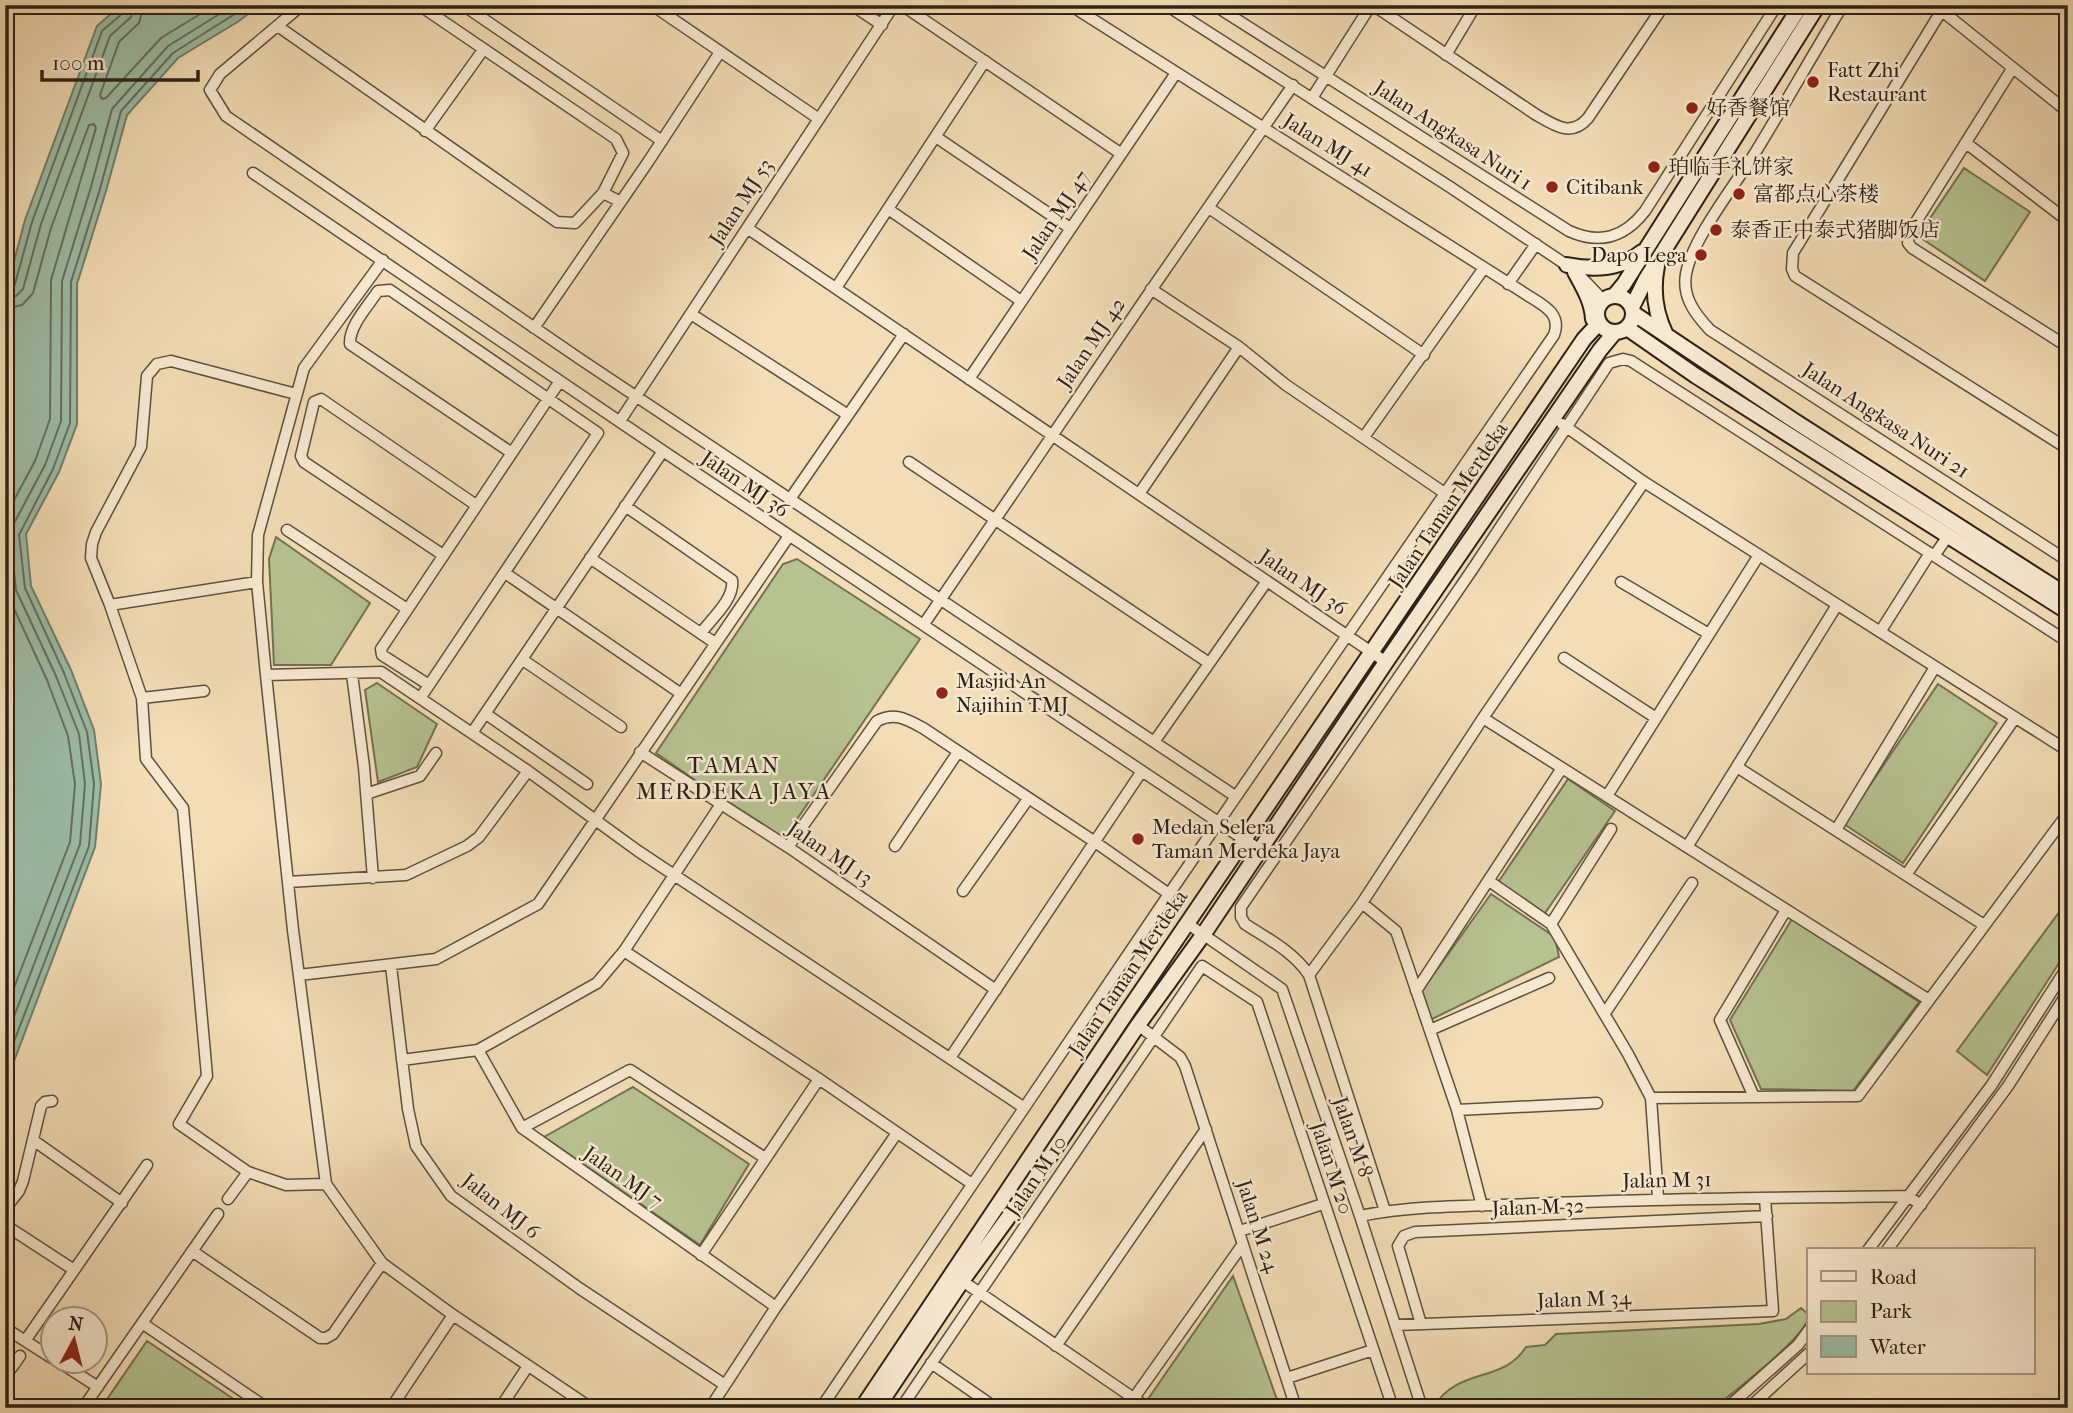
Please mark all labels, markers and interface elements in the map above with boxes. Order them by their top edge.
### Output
scale bar [42,38,198,82]
text: 100 m [52,51,105,75]
place label: Fatt Zhi Restaurant [1827,58,1928,106]
street label: Jalan Angkasa Nuri 1 [1368,74,1536,195]
marker: Fatt Zhi Restaurant [1805,74,1821,90]
place label: 好香餐馆 [1706,96,1790,120]
marker: 好香餐馆 [1684,100,1700,116]
street label: Jalan MJ 41 [1277,107,1377,182]
street label: Jalan MJ 53 [703,154,778,252]
place label: 珀临手礼饼家 [1668,155,1794,179]
marker: 珀临手礼饼家 [1646,159,1662,175]
street label: Jalan MJ 47 [1016,166,1095,266]
place label: Citibank [1566,175,1644,199]
marker: Citibank [1544,179,1560,195]
place label: 富都点心茶楼 [1753,182,1879,206]
marker: 富都点心茶楼 [1731,186,1747,202]
place label: 泰香正中泰式猪脚饭店 [1730,218,1940,242]
marker: 泰香正中泰式猪脚饭店 [1708,222,1724,238]
place label: Dapo Lega [1591,243,1687,267]
marker: Dapo Lega [1693,247,1709,263]
street label: Jalan MJ 42 [1051,293,1130,395]
street label: Jalan Angkasa Nuri 21 [1796,356,1974,483]
street label: Jalan Taman Merdeka [1382,417,1513,594]
street label: Jalan MJ 36 [695,445,794,523]
street label: Jalan MJ 36 [1253,543,1352,621]
place label: Masjid An Najihin TMJ [956,669,1069,717]
marker: Masjid An Najihin TMJ [934,685,950,701]
district label: TAMAN MERDEKA JAYA [636,752,832,805]
street label: Jalan MJ 13 [781,815,877,890]
place label: Medan Selera Taman Merdeka Jaya [1152,815,1340,863]
marker: Medan Selera Taman Merdeka Jaya [1130,831,1146,847]
street label: Jalan Taman Merdeka [1062,885,1193,1062]
street label: Jalan M 8 [1327,1092,1378,1180]
street label: Jalan M 20 [1305,1117,1358,1217]
street label: Jalan M 10 [999,1131,1072,1223]
street label: Jalan MJ 7 [577,1140,667,1213]
street label: Jalan MJ 6 [456,1167,545,1244]
street label: Jalan M 31 [1620,1167,1712,1193]
street label: Jalan M 24 [1231,1175,1284,1276]
street label: Jalan M 32 [1489,1193,1585,1221]
legend [1807,1248,2035,1374]
text: Road [1870,1265,1917,1289]
street label: Jalan M 34 [1535,1285,1632,1313]
text: Park [1870,1299,1912,1323]
north arrow [38,1304,108,1374]
text: N [67,1312,85,1336]
text: Water [1869,1335,1926,1359]

